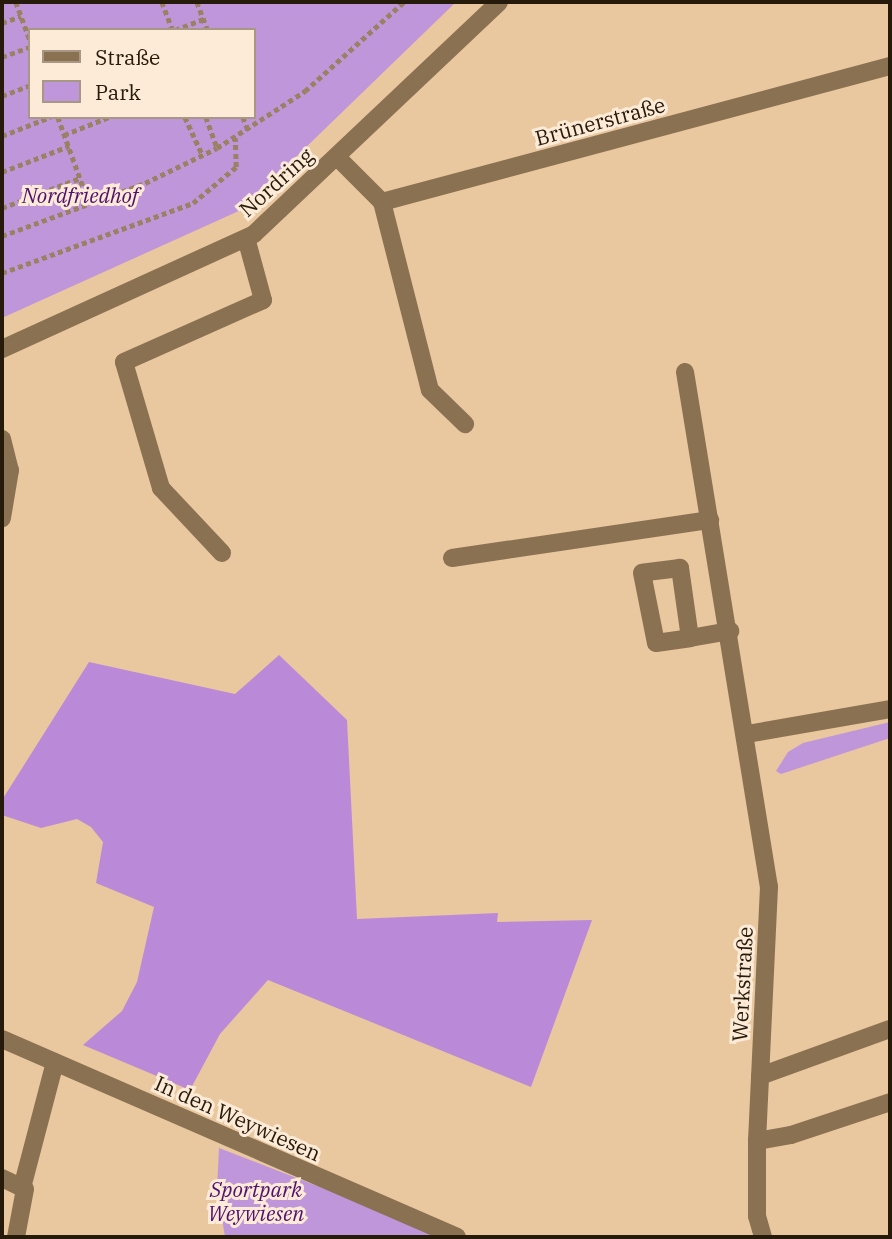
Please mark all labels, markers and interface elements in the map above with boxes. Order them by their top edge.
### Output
legend [28,28,256,119]
text: Straße [95,43,160,71]
text: Park [95,78,141,106]
street label: Brünerstraße [532,92,668,150]
street label: Nordring [234,142,318,222]
park label: Nordfriedhof [22,182,138,208]
street label: Werkstraße [726,926,758,1042]
street label: In den Weywiesen [151,1070,325,1166]
park label: Sportpark Weywiesen [208,1176,304,1226]

